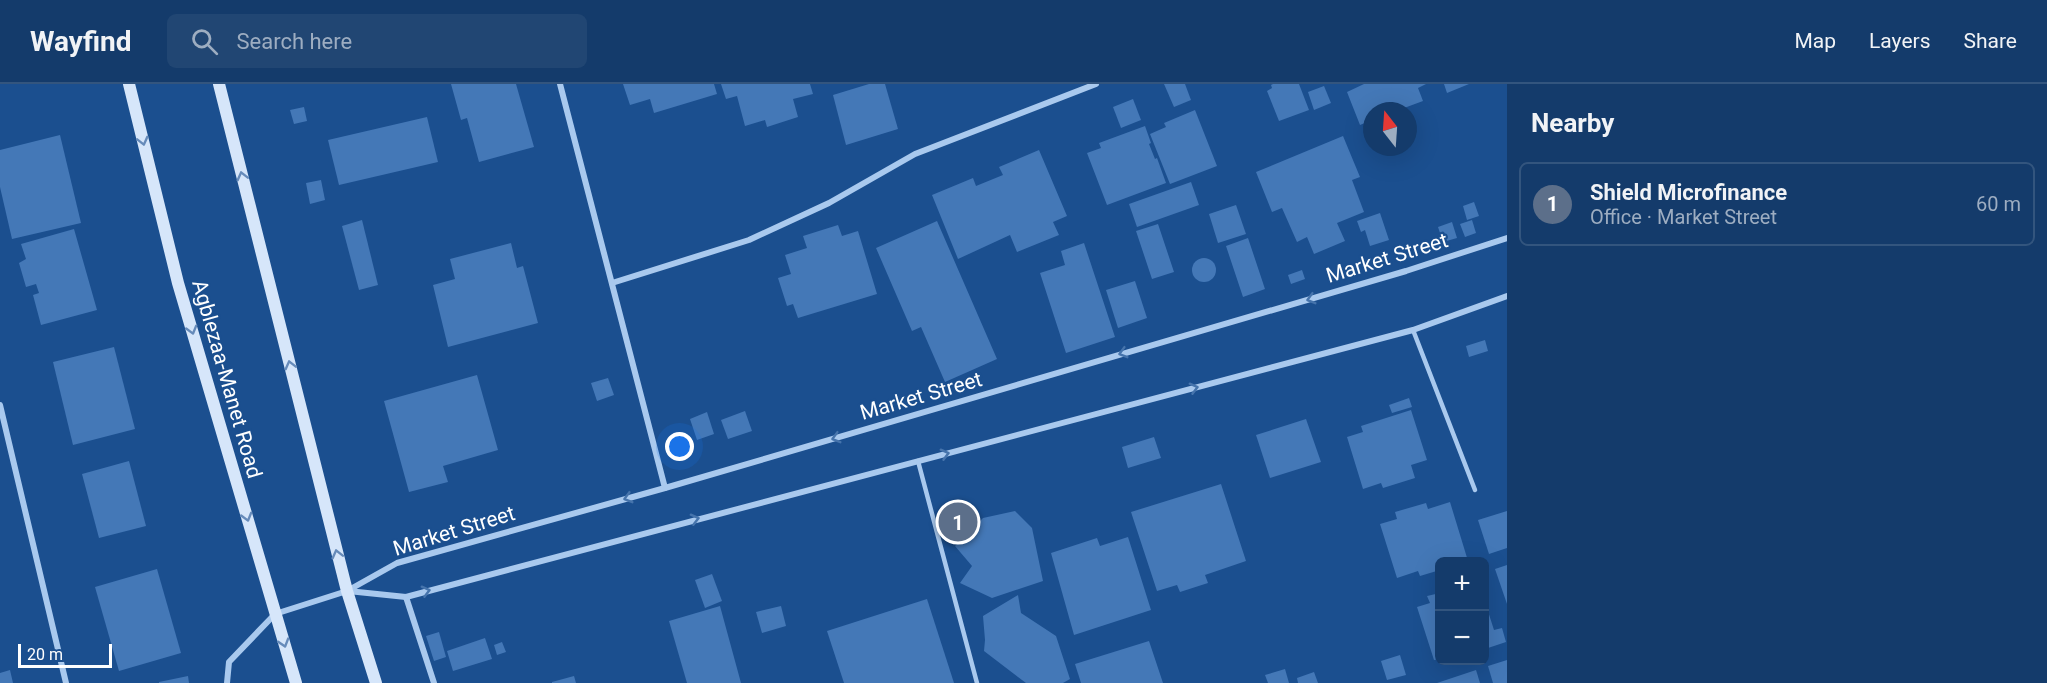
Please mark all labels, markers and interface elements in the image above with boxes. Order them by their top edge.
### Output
search box [167,14,587,68]
text: Wayfind [30,25,131,58]
icon: search [188,25,221,58]
text: Search here [236,29,352,54]
text: Map [1794,29,1836,53]
text: Layers [1869,29,1930,53]
text: Share [1963,29,2017,53]
north arrow [1363,102,1417,156]
text: Nearby [1531,108,1614,138]
one-way arrow [136,136,149,146]
one-way arrow [236,171,249,181]
text: Shield Microfinance [1590,180,1787,205]
text: 1 [1547,192,1558,216]
text: 60 m [1976,192,2021,216]
text: Office · Market Street [1590,205,1777,229]
street label: Market Street [1323,228,1451,288]
street label: Agblezaa-Manet Road [187,277,267,481]
one-way arrow [1306,292,1317,304]
one-way arrow [185,324,197,335]
one-way arrow [1119,346,1129,358]
one-way arrow [284,360,297,370]
street label: Market Street [857,367,985,425]
one-way arrow [1188,383,1199,395]
one-way arrow [831,431,841,443]
your location [665,432,694,461]
one-way arrow [940,449,950,462]
one-way arrow [623,491,634,503]
pin: 1 [938,500,978,544]
street label: Market Street [390,501,518,561]
one-way arrow [239,512,252,522]
one-way arrow [689,514,700,526]
one-way arrow [332,549,345,559]
map controls [1435,557,1489,665]
button: + [1435,557,1489,611]
one-way arrow [420,586,430,599]
button: − [1435,611,1489,665]
one-way arrow [277,637,289,648]
scale bar [18,641,112,668]
text: 20 m [27,645,63,664]

